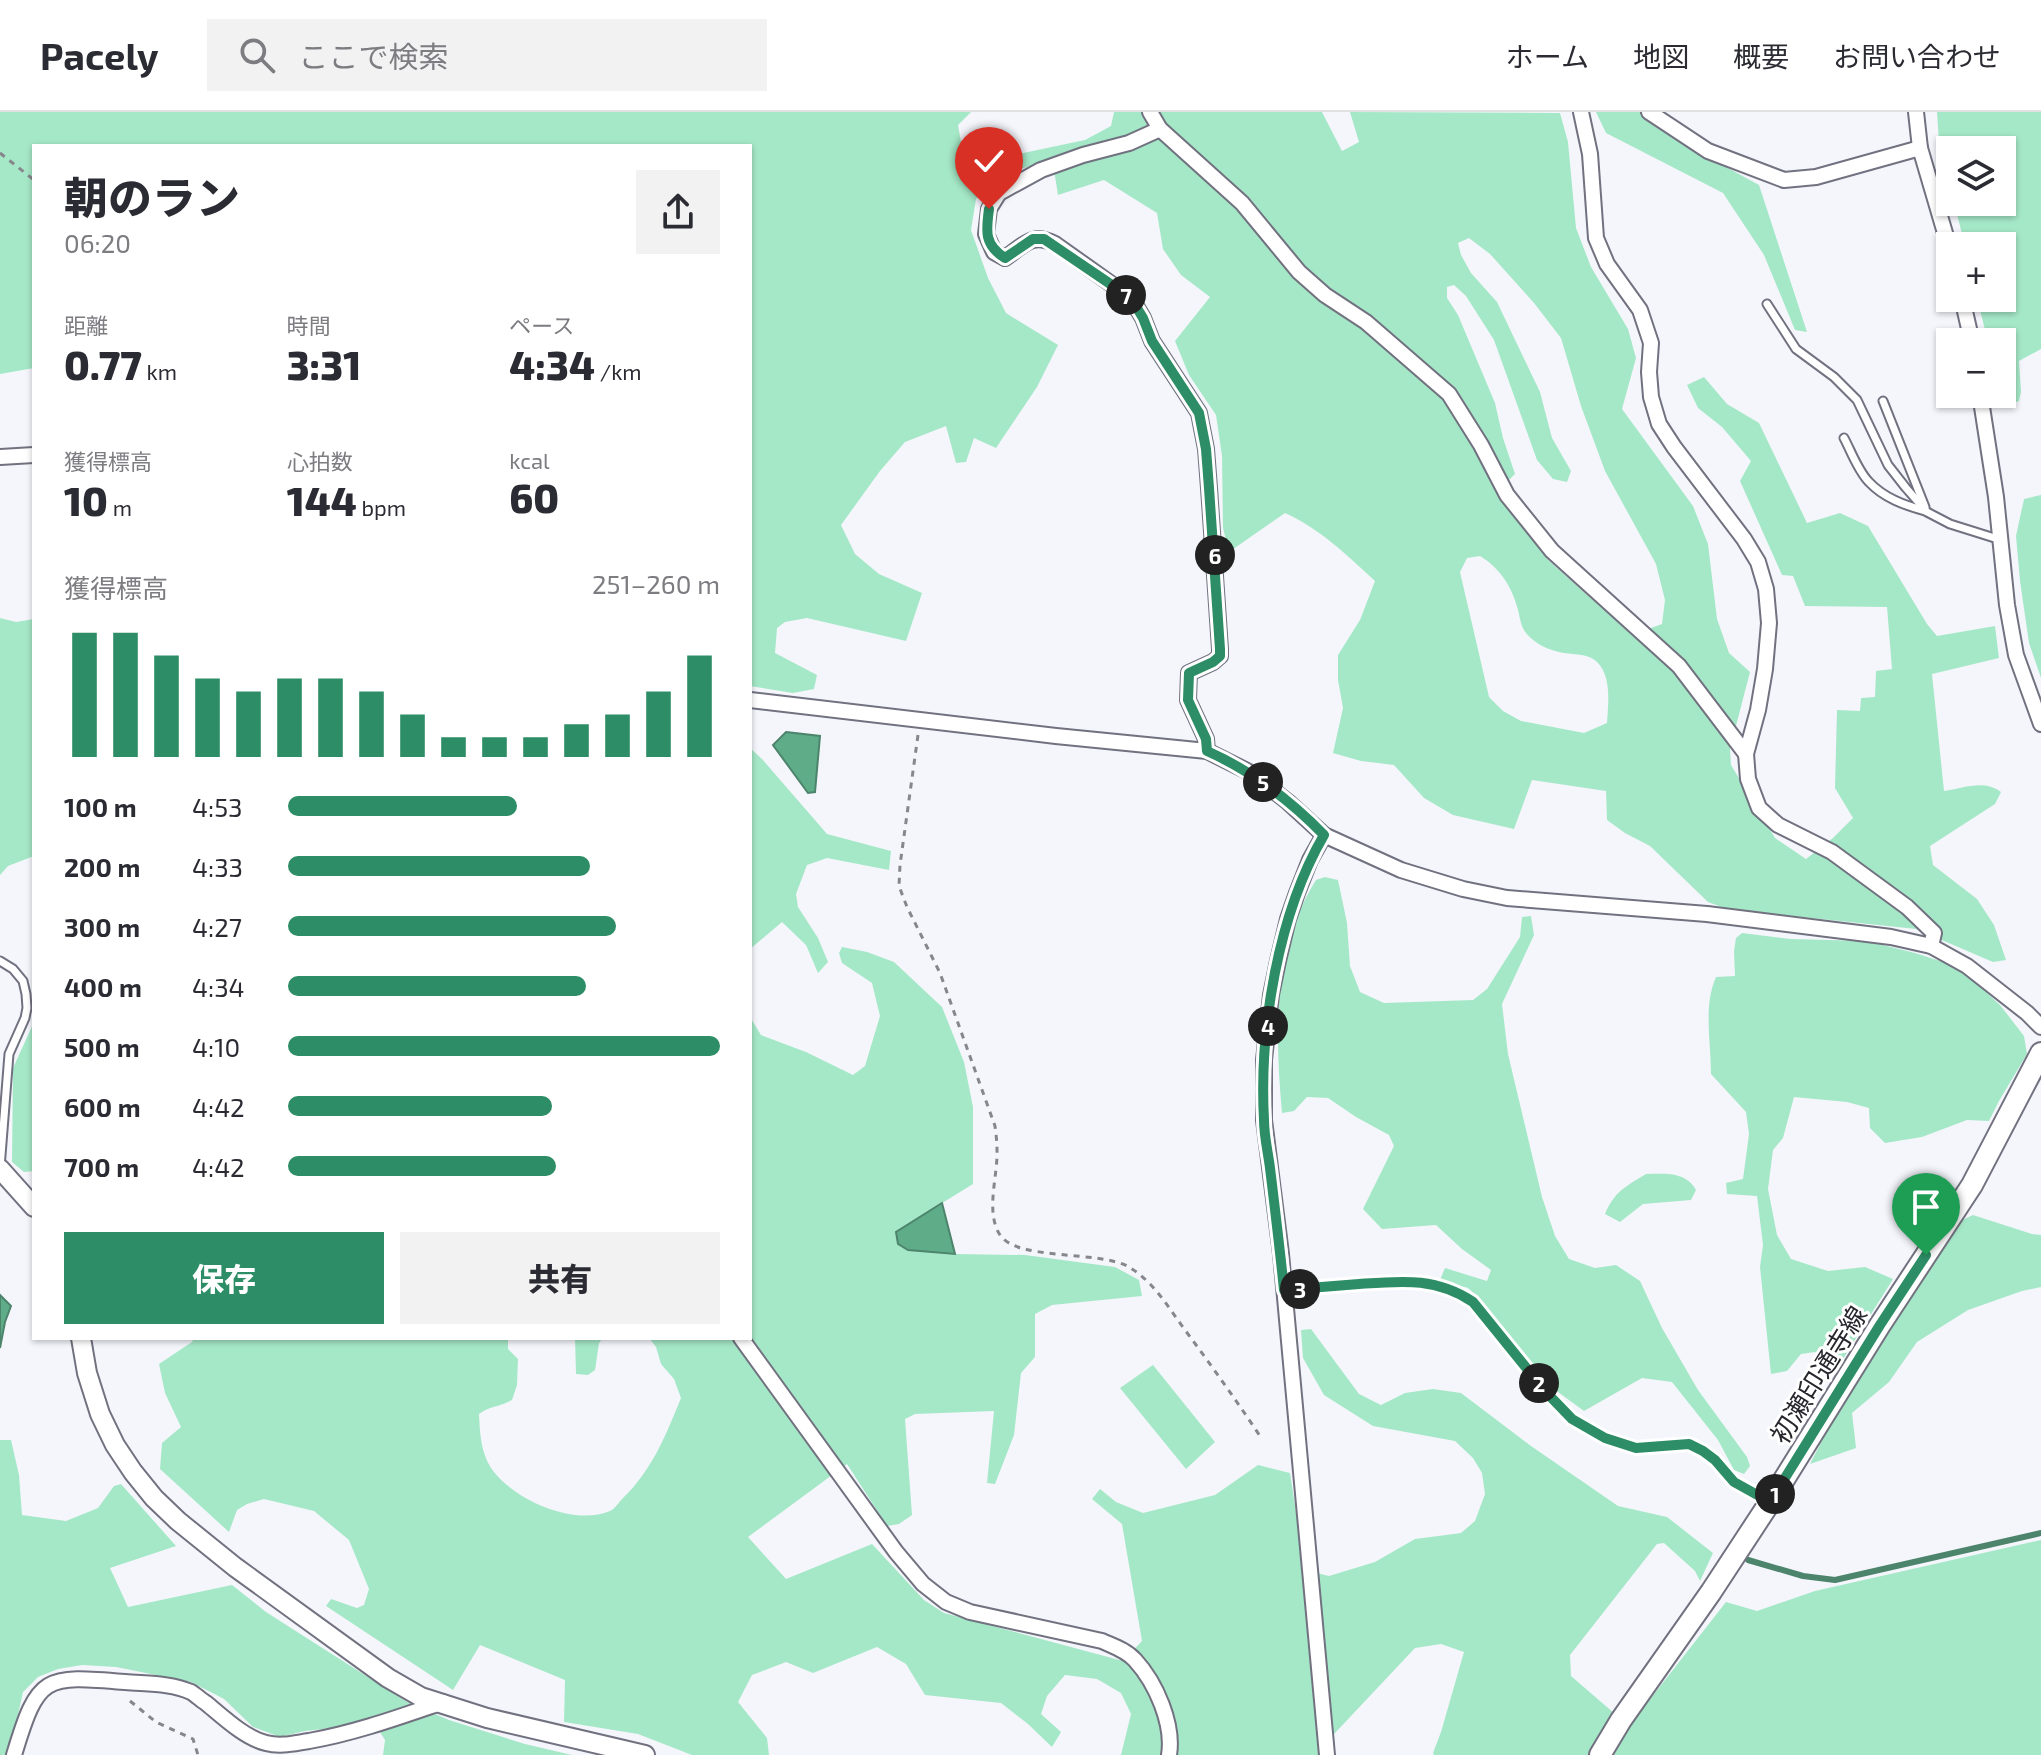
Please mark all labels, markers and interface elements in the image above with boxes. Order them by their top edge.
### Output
search box [207,19,767,91]
text: Pacely [40,32,159,78]
icon: search [235,33,279,77]
text: ここで検索 [299,38,449,74]
text: ホーム [1506,39,1589,73]
text: 地図 [1633,39,1689,73]
text: 概要 [1733,39,1789,73]
text: お問い合わせ [1833,39,2001,73]
pin [955,127,1023,209]
map controls [1936,136,2016,408]
button: layers [1936,136,2016,216]
icon: check [967,139,1011,183]
text: 朝のラン [64,170,240,223]
button: share [636,170,720,254]
text: 06:20 [64,227,131,258]
button: + [1936,232,2016,312]
pin: 7 [1106,275,1146,315]
text: 7 [1120,282,1132,308]
text: 距離 [64,312,108,338]
text: 時間 [287,312,331,338]
text: ペース [509,312,574,338]
button: − [1936,328,2016,408]
text: 0.77 [64,340,142,388]
text: 3:31 [287,340,361,388]
text: 4:34 [509,340,595,388]
text: km [142,358,177,384]
text: /km [595,358,642,384]
text: kcal [509,447,550,473]
text: 獲得標高 [64,448,152,474]
text: 心拍数 [287,448,353,474]
text: 60 [509,473,559,521]
text: 10 [64,476,108,524]
text: 144 [287,476,357,524]
text: m [108,494,132,520]
text: bpm [357,494,406,520]
pin: 6 [1195,535,1235,575]
text: 6 [1209,542,1221,568]
text: 251–260 m [592,568,720,599]
text: 獲得標高 [64,572,168,603]
pin: 5 [1243,762,1283,802]
text: 5 [1257,769,1269,795]
text: 100 m [64,791,137,822]
text: 4:53 [192,791,243,822]
text: 200 m [64,851,140,882]
text: 4:33 [192,851,243,882]
text: 300 m [64,911,140,942]
text: 4:27 [192,911,242,942]
text: 400 m [64,971,142,1002]
text: 4:34 [192,971,245,1002]
pin: 4 [1248,1006,1288,1046]
text: 4 [1261,1013,1275,1039]
text: 500 m [64,1031,140,1062]
text: 4:10 [192,1031,240,1062]
text: 600 m [64,1091,141,1122]
text: 4:42 [192,1091,245,1122]
text: 700 m [64,1151,139,1182]
text: 4:42 [192,1151,245,1182]
pin [1892,1173,1960,1255]
icon: arrive [1904,1185,1948,1229]
button: 保存 [64,1232,384,1324]
button: 共有 [400,1232,720,1324]
pin: 3 [1280,1269,1320,1309]
text: 3 [1294,1276,1306,1302]
street label: 初瀬印通寺線 [1763,1300,1872,1449]
pin: 2 [1519,1363,1559,1403]
text: 2 [1533,1370,1545,1396]
pin: 1 [1755,1474,1795,1514]
text: 1 [1770,1481,1780,1507]

